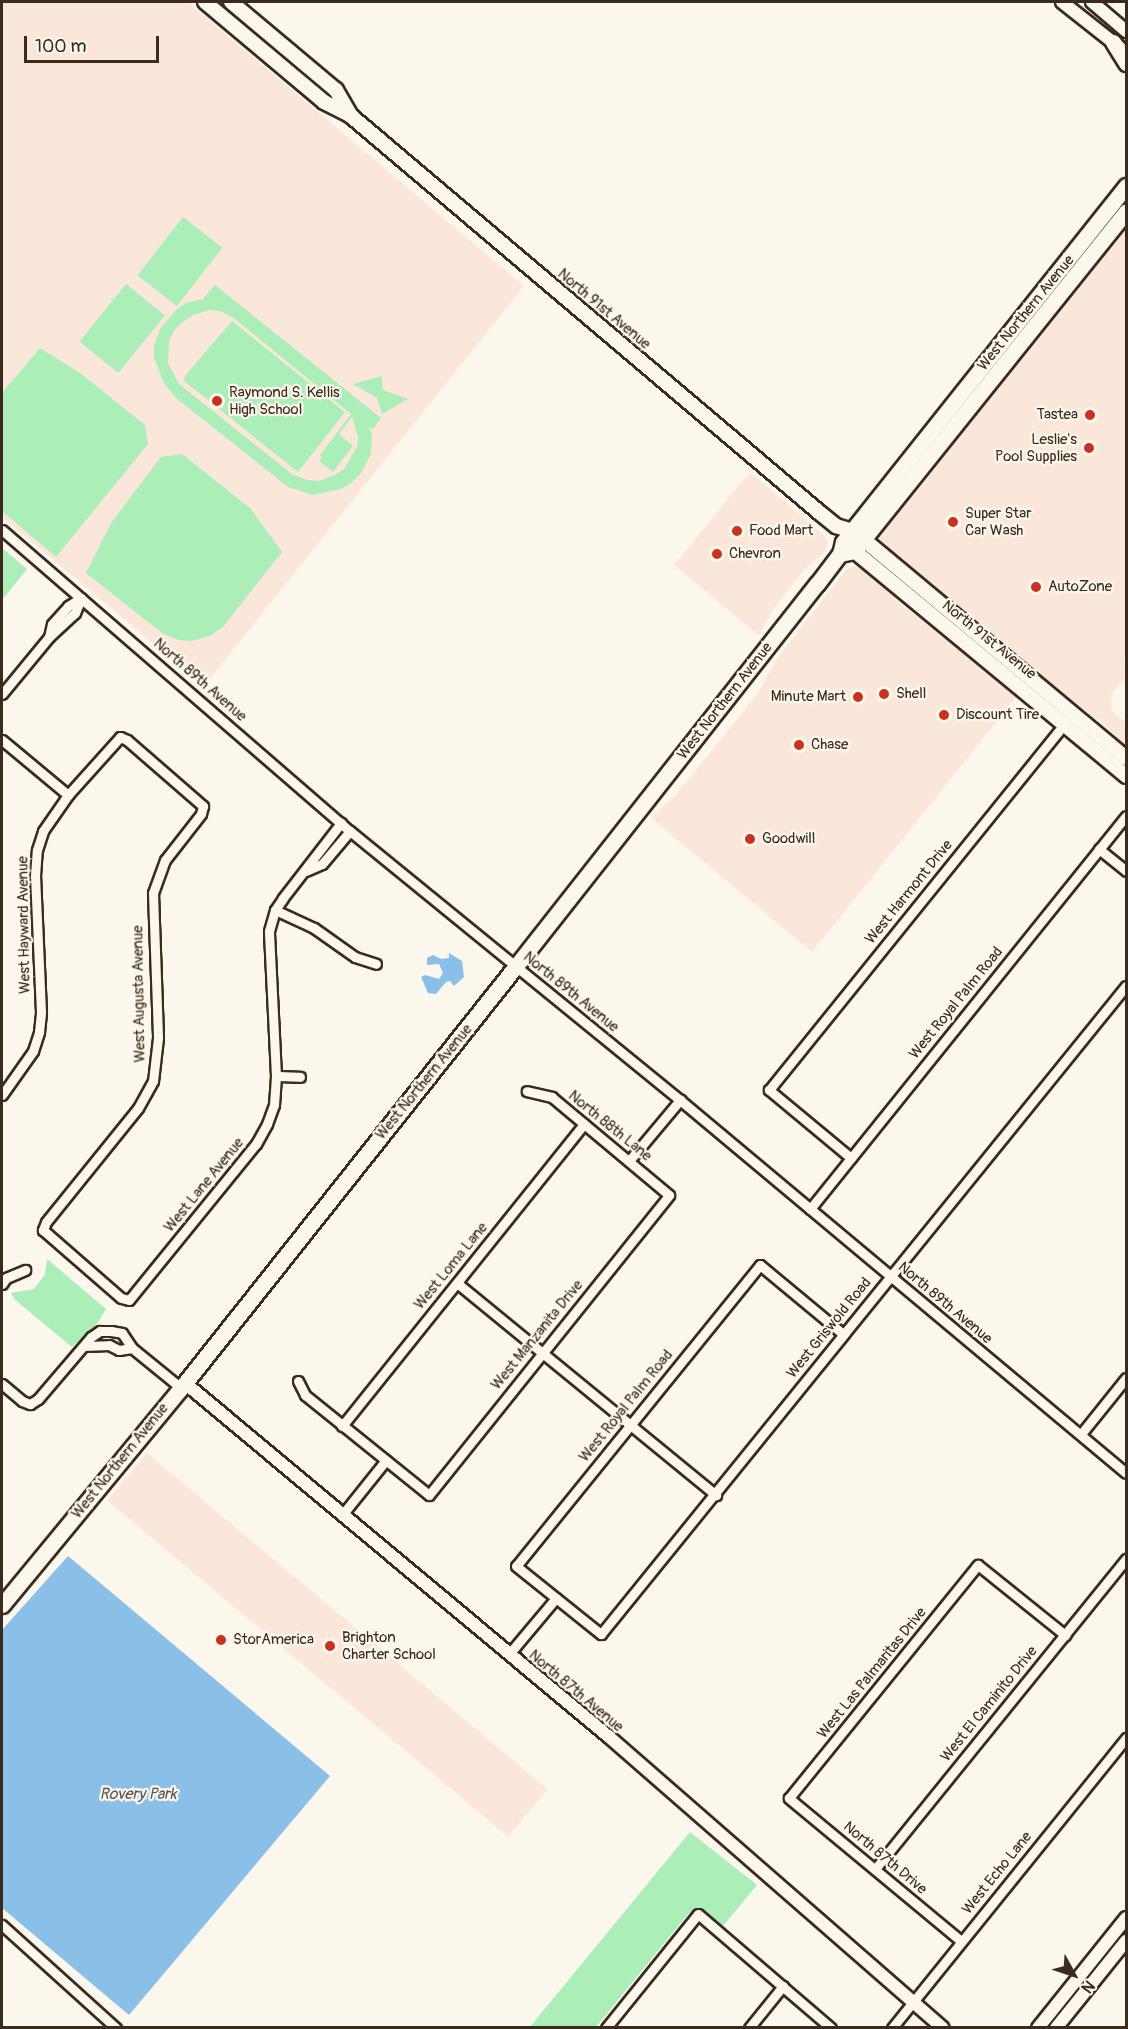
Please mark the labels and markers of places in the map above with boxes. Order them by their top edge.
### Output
place label: Raymond S. Kellis High School [229,383,340,418]
marker: Raymond S. Kellis High School [210,394,224,408]
place label: Tastea [1036,406,1078,424]
marker: Tastea [1083,408,1097,422]
place label: Leslie's Pool Supplies [995,430,1077,465]
marker: Leslie's Pool Supplies [1082,441,1096,455]
place label: Super Star Car Wash [965,504,1031,539]
marker: Super Star Car Wash [946,515,960,529]
place label: Food Mart [749,522,813,540]
marker: Food Mart [730,524,744,538]
place label: Chevron [729,545,781,563]
marker: Chevron [710,547,724,561]
place label: AutoZone [1048,578,1112,596]
marker: AutoZone [1029,580,1043,594]
place label: Shell [896,685,926,703]
marker: Shell [877,687,891,701]
place label: Minute Mart [771,688,846,706]
marker: Minute Mart [851,690,865,704]
place label: Discount Tire [956,706,1039,724]
marker: Discount Tire [937,708,951,722]
place label: Chase [811,736,848,754]
marker: Chase [792,738,806,752]
place label: Goodwill [762,830,815,848]
marker: Goodwill [743,832,757,846]
place label: Brighton Charter School [342,1628,436,1663]
place label: StorAmerica [233,1631,314,1649]
marker: StorAmerica [214,1633,228,1647]
marker: Brighton Charter School [323,1639,337,1653]

